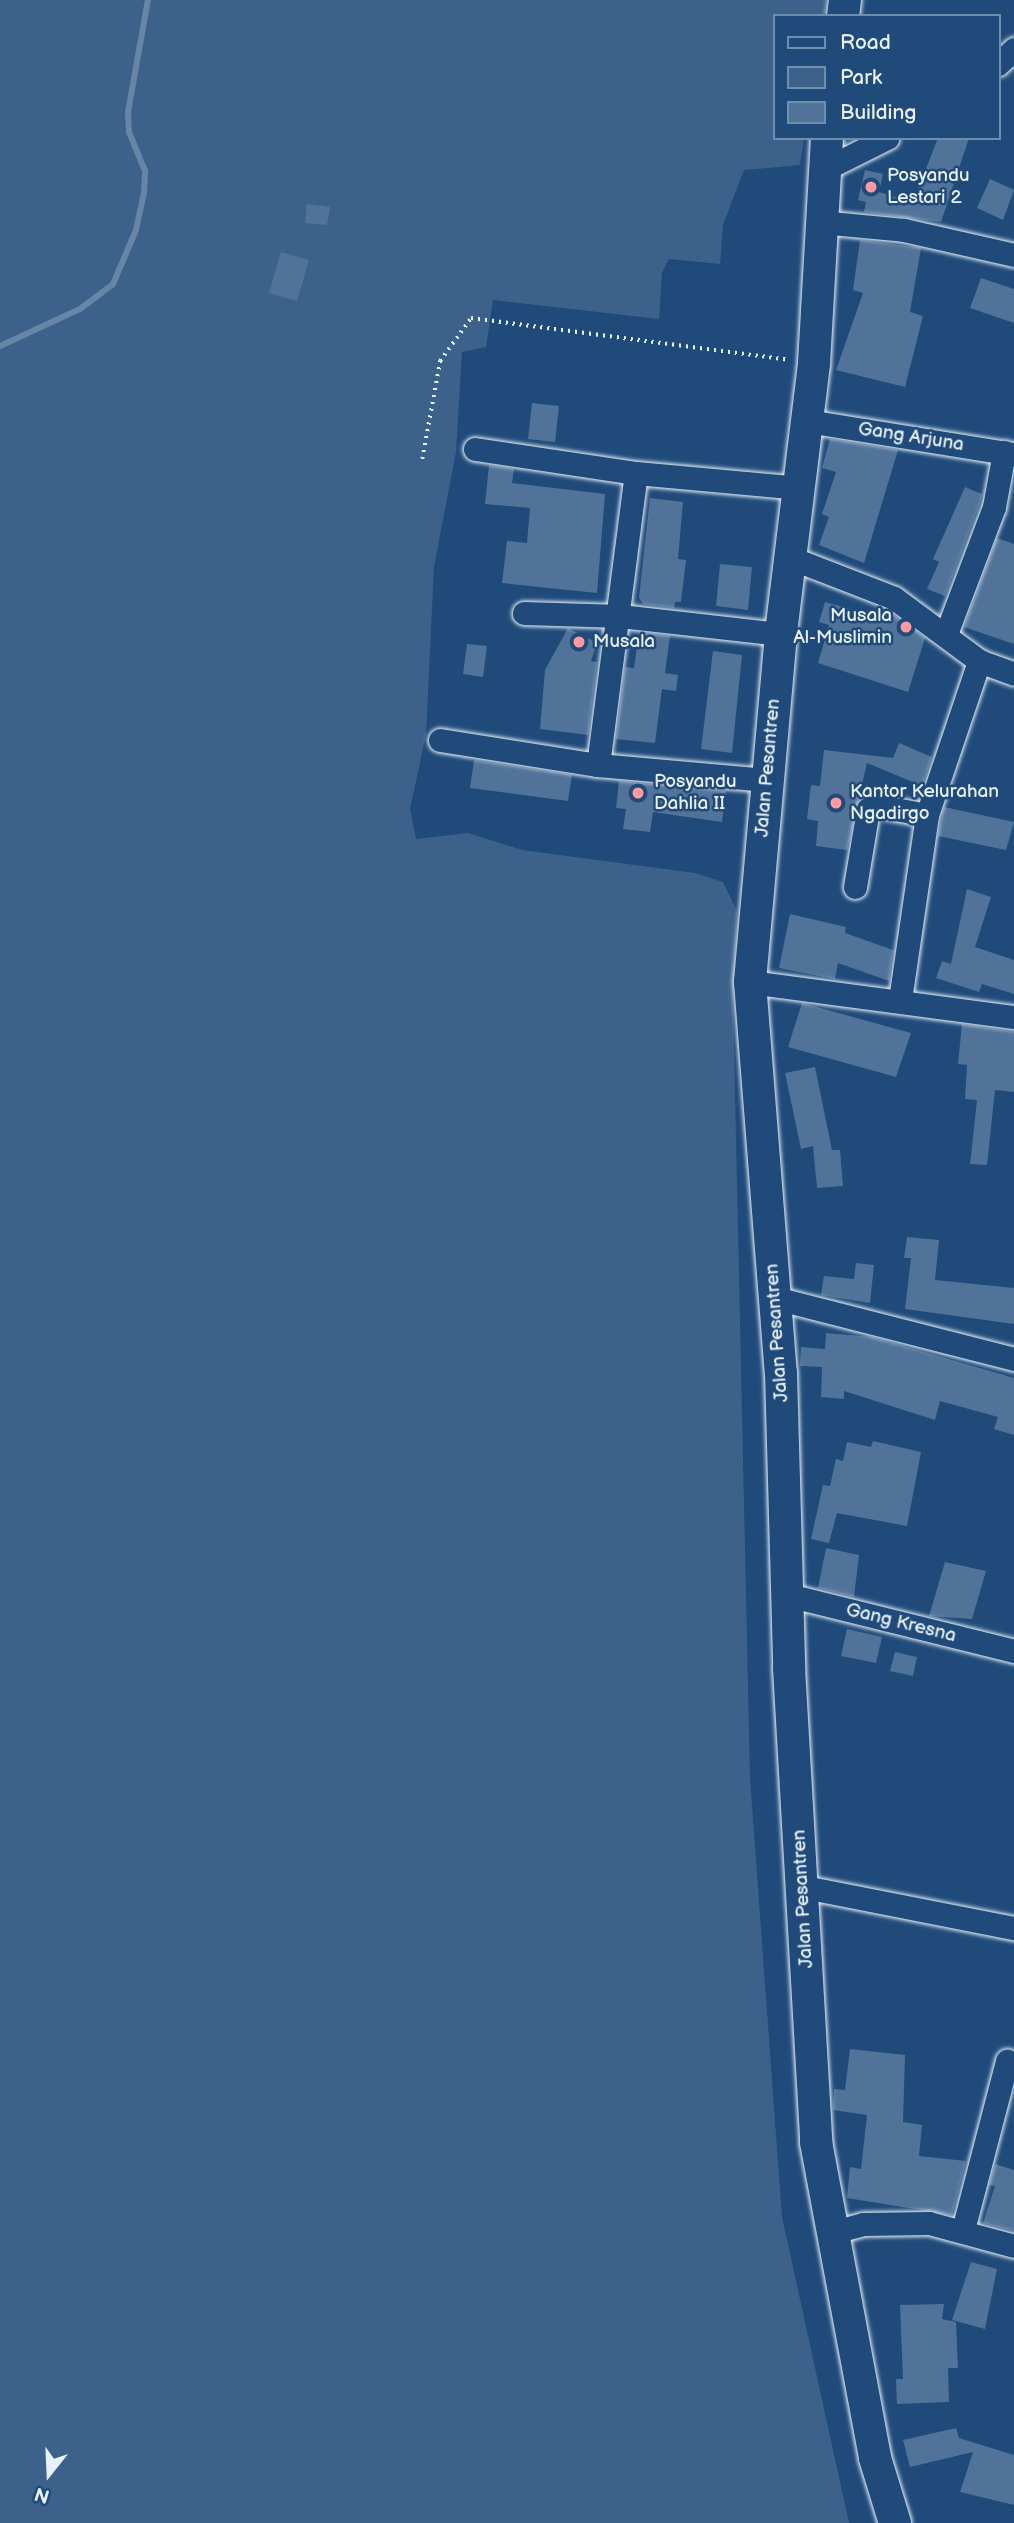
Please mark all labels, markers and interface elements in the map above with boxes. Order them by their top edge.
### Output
legend [772,14,1000,140]
text: Road [840,30,891,55]
text: Park [840,65,882,90]
text: Building [840,100,916,125]
place label: Posyandu Lestari 2 [887,165,970,209]
marker: Posyandu Lestari 2 [861,177,881,197]
street label: Gang Arjuna [856,417,966,457]
place label: Musala Al-Muslimin [793,605,892,649]
marker: Musala Al-Muslimin [898,619,914,635]
place label: Musala [593,631,655,653]
marker: Musala [571,634,587,650]
street label: Jalan Pesantren [751,698,785,838]
place label: Posyandu Dahlia II [654,771,737,815]
place label: Kantor Kelurahan Ngadirgo [850,781,999,825]
marker: Posyandu Dahlia II [628,783,648,803]
marker: Kantor Kelurahan Ngadirgo [828,795,844,811]
street label: Jalan Pesantren [761,1263,793,1403]
street label: Gang Kresna [844,1598,958,1648]
street label: Jalan Pesantren [788,1829,818,1969]
north arrow [14,2439,84,2509]
text: N [32,2481,53,2508]

